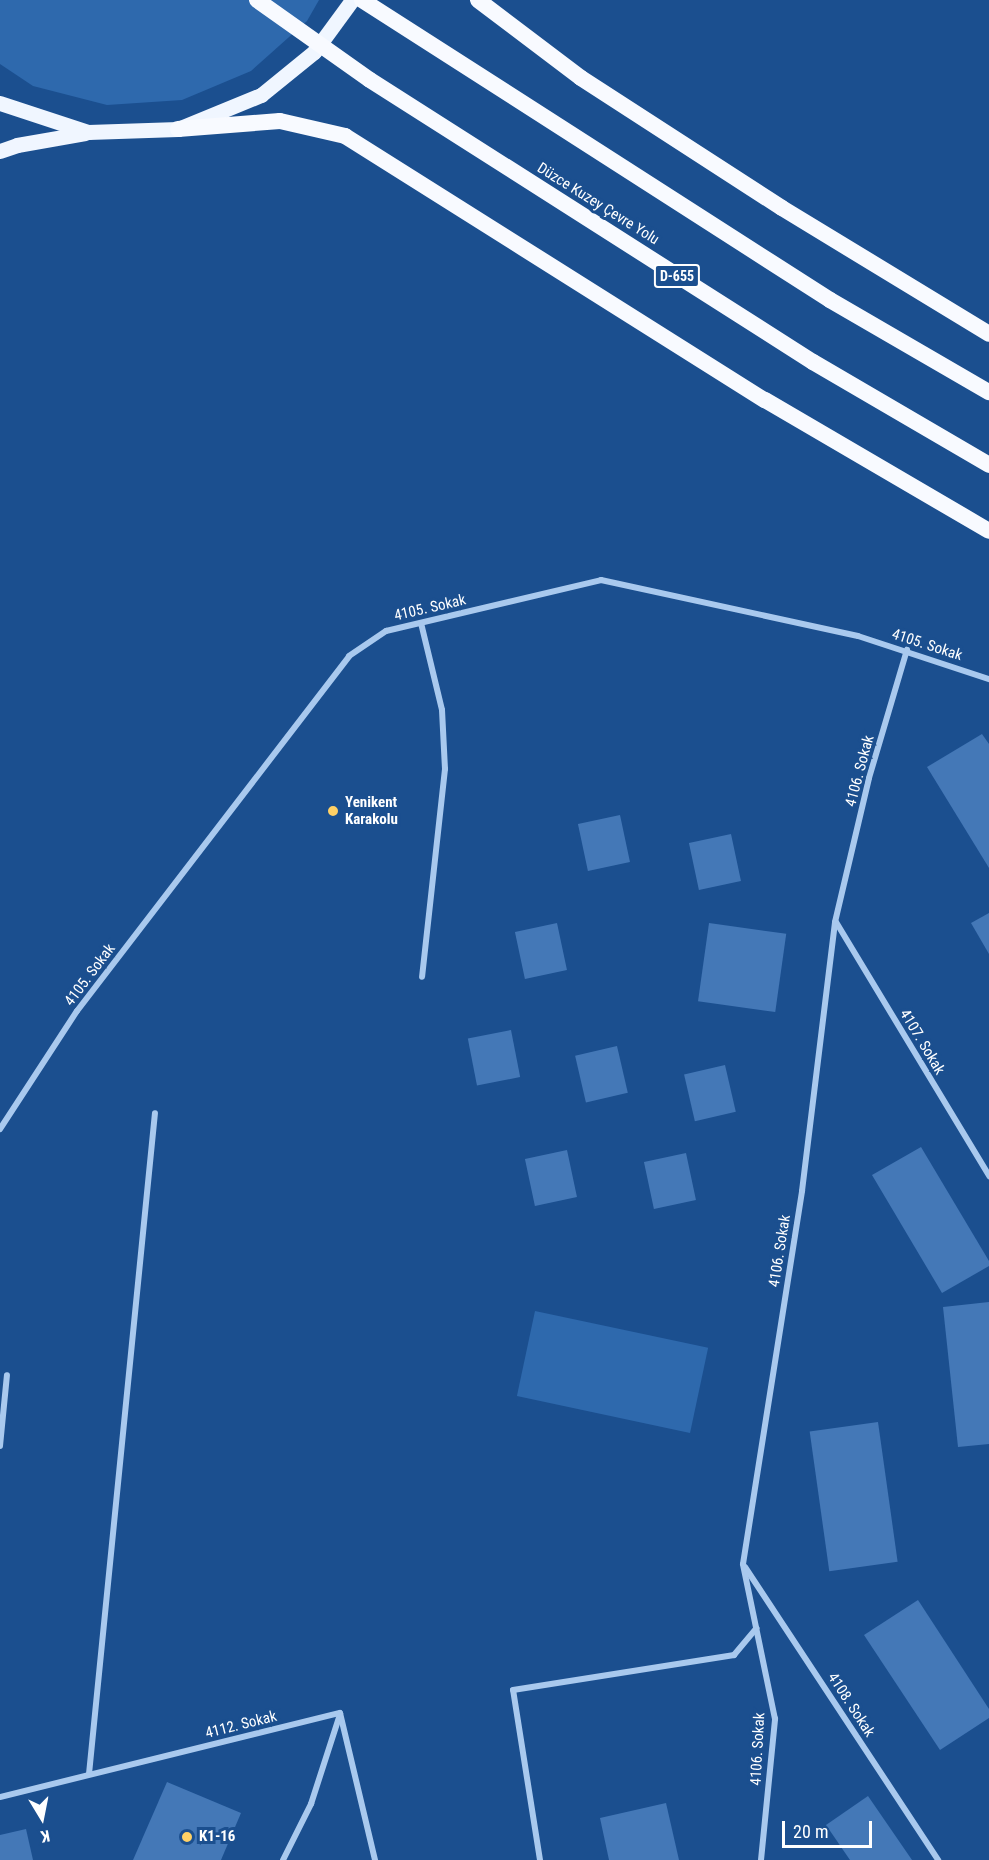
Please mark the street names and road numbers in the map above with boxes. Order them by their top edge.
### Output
street label: Düzce Kuzey Çevre Yolu [534,159,662,249]
road number: D-655 [653,265,701,287]
street label: 4105. Sokak [392,591,468,625]
street label: 4105. Sokak [889,625,965,665]
street label: 4106. Sokak [842,733,878,809]
street label: 4105. Sokak [61,940,119,1010]
street label: 4107. Sokak [895,1006,949,1078]
street label: 4106. Sokak [765,1214,795,1288]
street label: 4108. Sokak [824,1669,878,1741]
street label: 4112. Sokak [203,1707,279,1743]
street label: 4106. Sokak [747,1712,769,1786]

